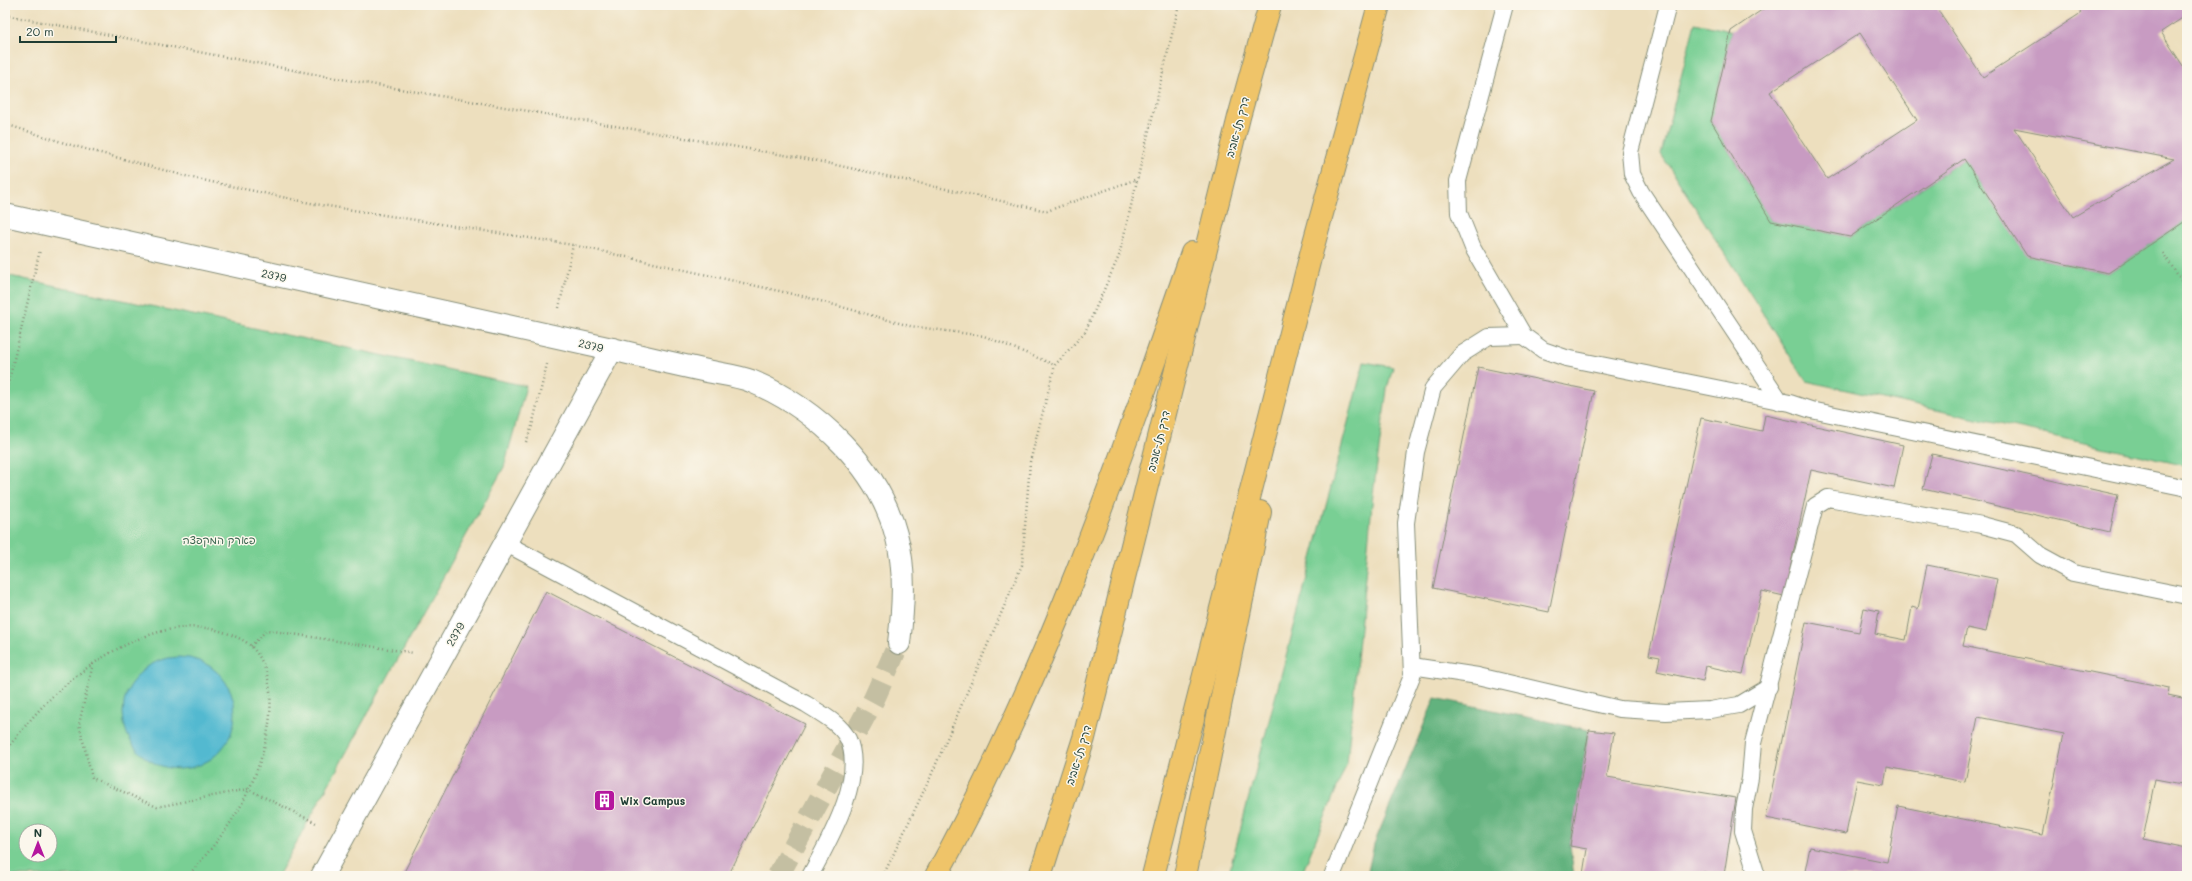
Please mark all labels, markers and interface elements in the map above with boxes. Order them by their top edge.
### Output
scale bar [20,18,116,44]
text: 20 m [26,23,54,39]
street label: דרך תל-אביב [1222,95,1252,159]
street label: 2379 [260,265,288,285]
street label: 2379 [577,335,605,355]
street label: דרך תל-אביב [1143,409,1173,473]
park label: פארק המקפצה [183,532,256,548]
street label: 2379 [442,619,468,649]
street label: דרך תל-אביב [1062,723,1094,787]
building icon: Wix Campus [591,787,617,813]
place label: Wix Campus [620,793,686,808]
north arrow [18,823,58,863]
text: N [34,825,42,840]

